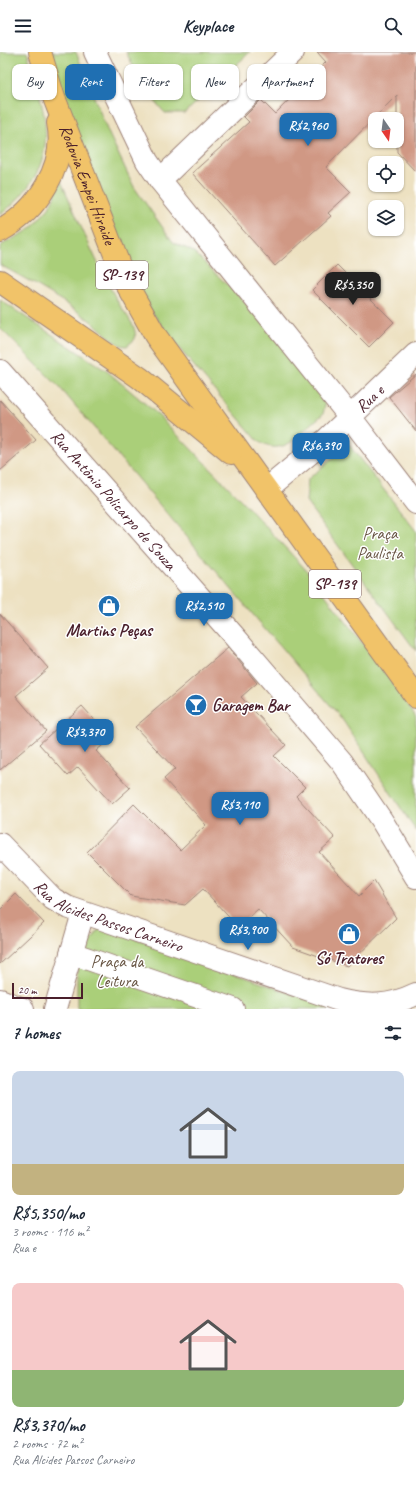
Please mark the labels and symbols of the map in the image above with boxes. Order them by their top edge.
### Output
north arrow [368,112,404,148]
pin: R$2,960 [271,113,345,147]
street label: Rodovia Empei Hiraide [55,121,121,249]
road number: SP-139 [96,261,148,289]
pin: R$5,350 [316,272,390,306]
street label: Rua e [351,379,389,417]
street label: Rua Antônio Policarpo de Souza [47,426,182,575]
pin: R$6,390 [284,433,358,467]
park label: Praça Paulista [357,523,404,564]
road number: SP-139 [309,570,361,598]
shop icon: Martins Peças [96,593,122,619]
pin: R$2,510 [167,593,241,627]
place label: Martins Peças [66,620,154,641]
bar icon: Garagem Bar [183,692,209,718]
place label: Garagem Bar [212,695,291,716]
pin: R$3,370 [48,719,122,753]
pin: R$3,110 [203,792,277,826]
street label: Rua Alcides Passos Carneiro [30,876,186,957]
pin: R$3,900 [211,917,285,951]
shop icon: Só Tratores [336,921,362,947]
place label: Só Tratores [315,948,385,969]
park label: Praça da Leitura [91,951,144,992]
scale bar [12,981,83,1000]

